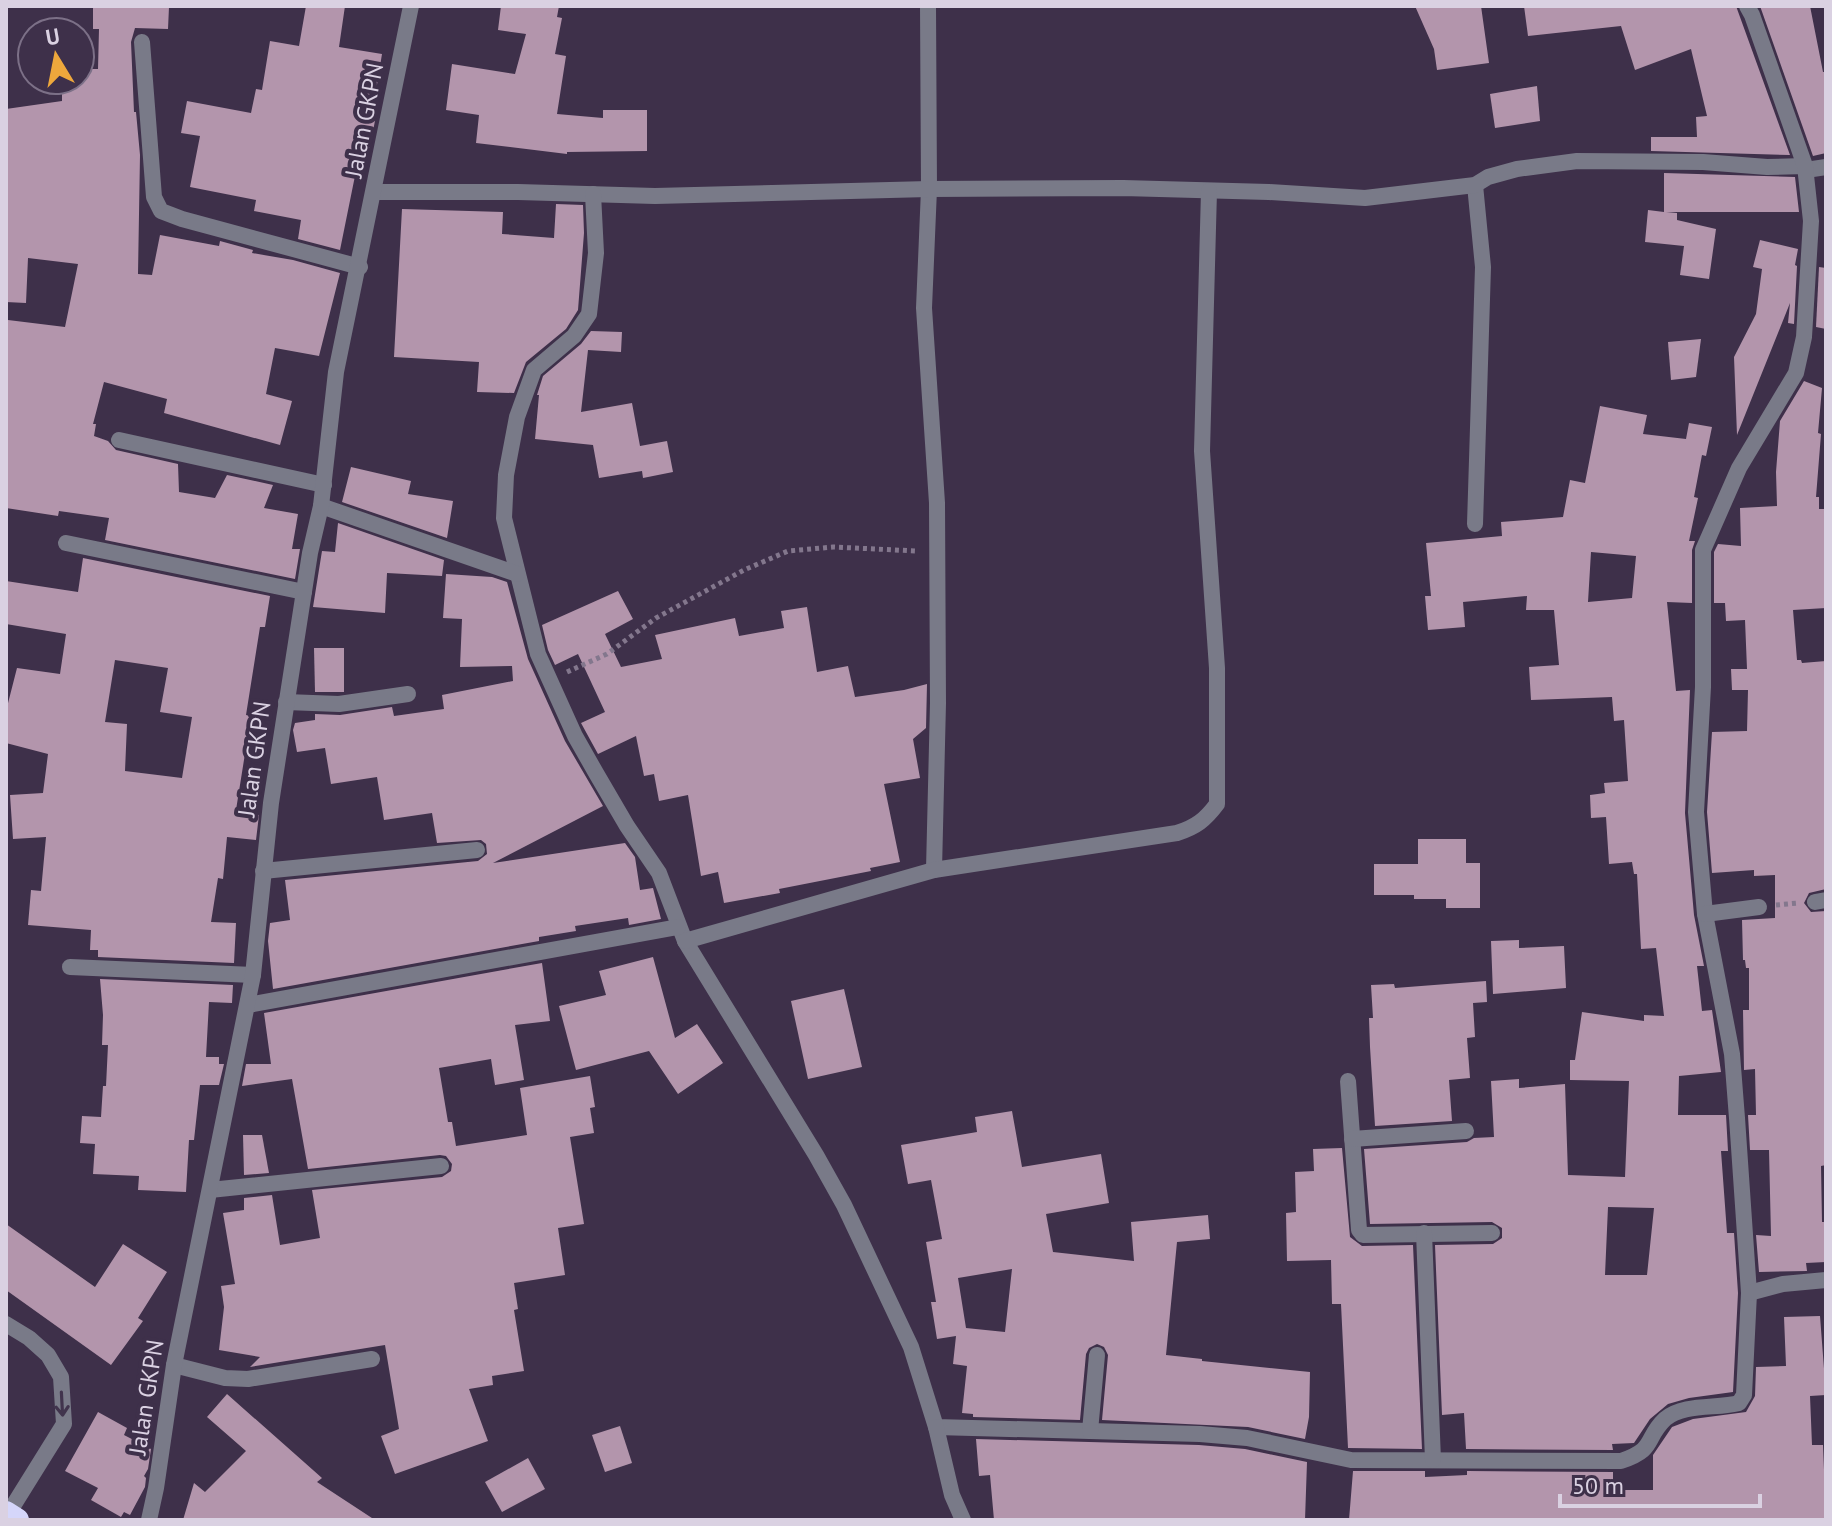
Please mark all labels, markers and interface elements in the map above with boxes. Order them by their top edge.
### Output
north arrow [16,16,96,96]
text: U [43,21,62,51]
street label: Jalan GKPN [338,60,390,181]
street label: Jalan GKPN [230,699,277,820]
street label: Jalan GKPN [121,1337,170,1458]
one-way arrow [55,1390,70,1417]
scale bar [1560,1458,1760,1508]
text: 50 m [1572,1470,1624,1501]

